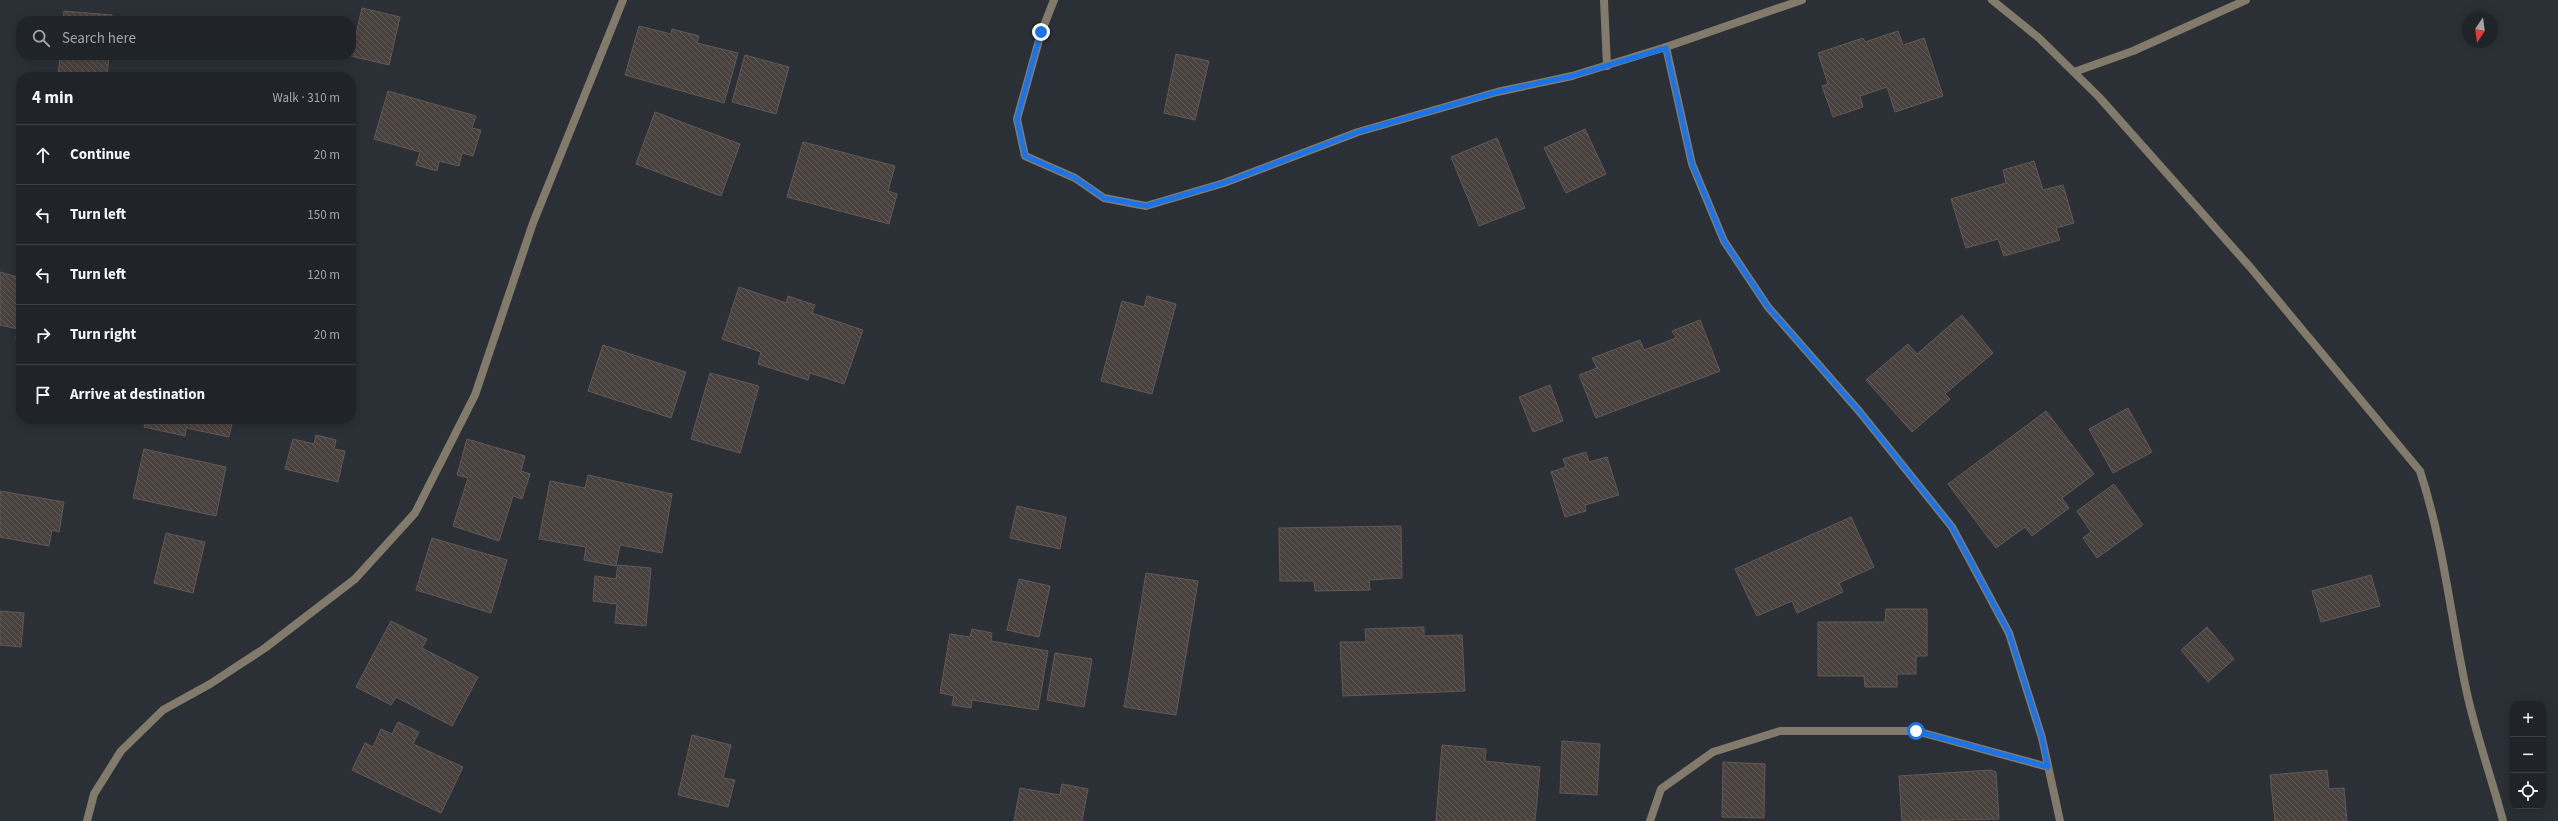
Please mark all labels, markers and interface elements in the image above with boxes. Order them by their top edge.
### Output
north arrow [2462,12,2498,48]
search box [16,16,356,60]
route end [1032,23,1050,41]
icon: search [30,27,52,49]
text: Search here [62,28,136,49]
text: 4 min [32,86,73,110]
text: Walk · 310 m [272,89,340,107]
icon: ahead [32,144,54,166]
text: Continue [70,144,130,165]
text: 20 m [314,146,340,164]
icon: left [32,204,54,226]
text: Turn left [70,204,126,225]
text: 150 m [307,206,340,224]
icon: left [32,264,54,286]
text: Turn left [70,264,126,285]
text: 120 m [307,266,340,284]
icon: right [32,324,54,346]
text: Turn right [70,324,136,345]
text: 20 m [314,326,340,344]
icon: arrive [32,384,54,406]
text: Arrive at destination [70,384,205,405]
map controls [2510,701,2546,809]
button: + [2510,701,2546,737]
route start [1907,722,1925,740]
button: − [2510,737,2546,773]
button: locate [2510,773,2546,809]

